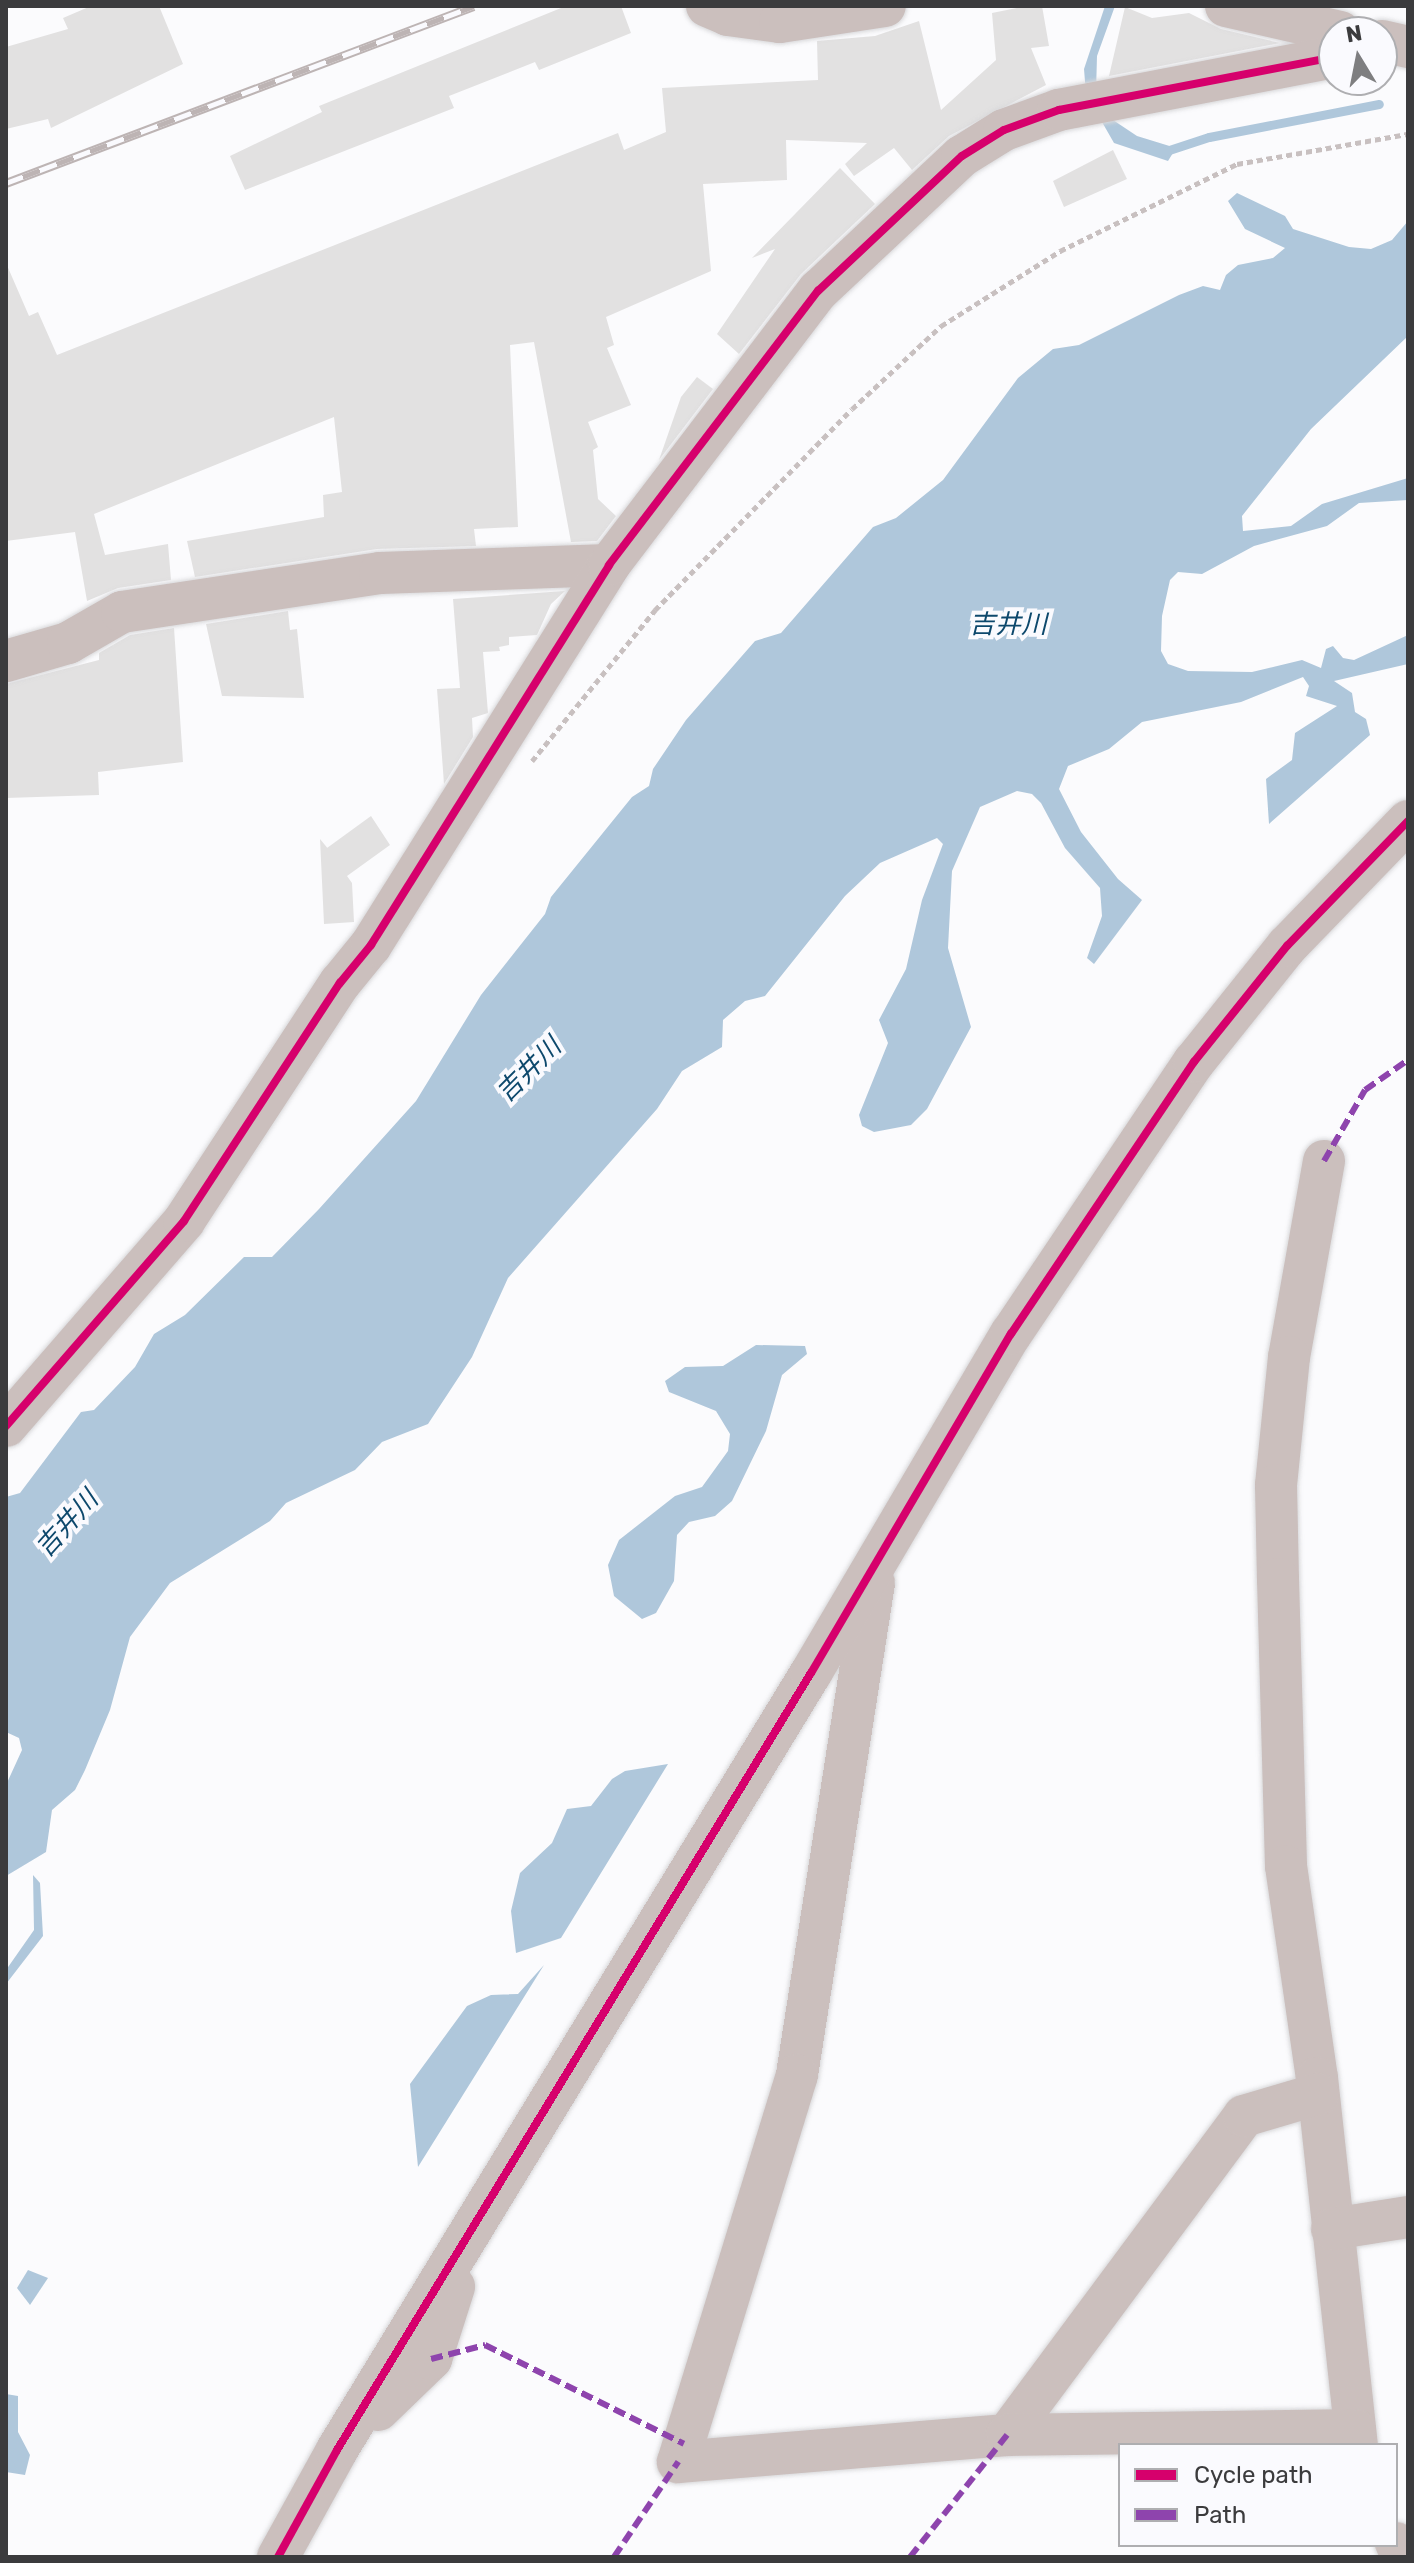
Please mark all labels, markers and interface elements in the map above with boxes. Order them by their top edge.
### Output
north arrow [1318,16,1398,96]
text: N [1344,19,1364,49]
water label: 吉井川 [969,609,1047,641]
water label: 吉井川 [490,1031,568,1109]
water label: 吉井川 [29,1485,105,1563]
legend [1118,2443,1398,2547]
text: Cycle path [1194,2461,1313,2489]
text: Path [1194,2501,1246,2529]

